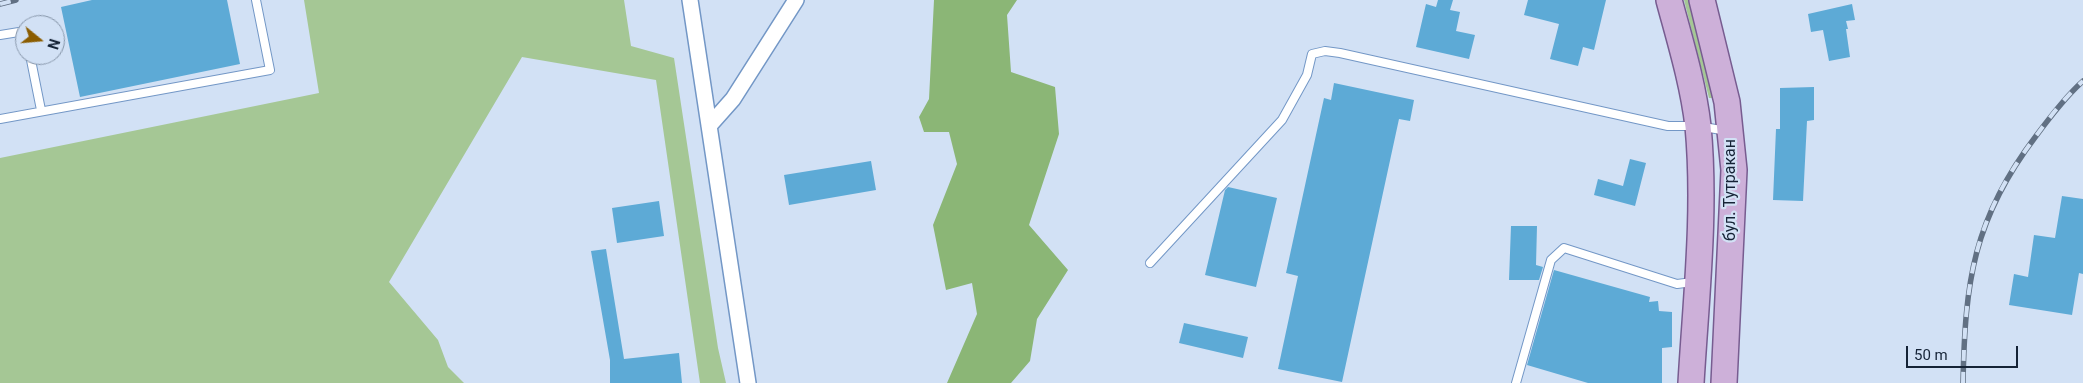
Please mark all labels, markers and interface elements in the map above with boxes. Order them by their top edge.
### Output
north arrow [15,15,65,65]
text: N [44,37,62,51]
street label: бул. Тутракан [1721,139,1741,241]
scale bar [1908,336,2020,368]
text: 50 m [1914,346,1948,364]

